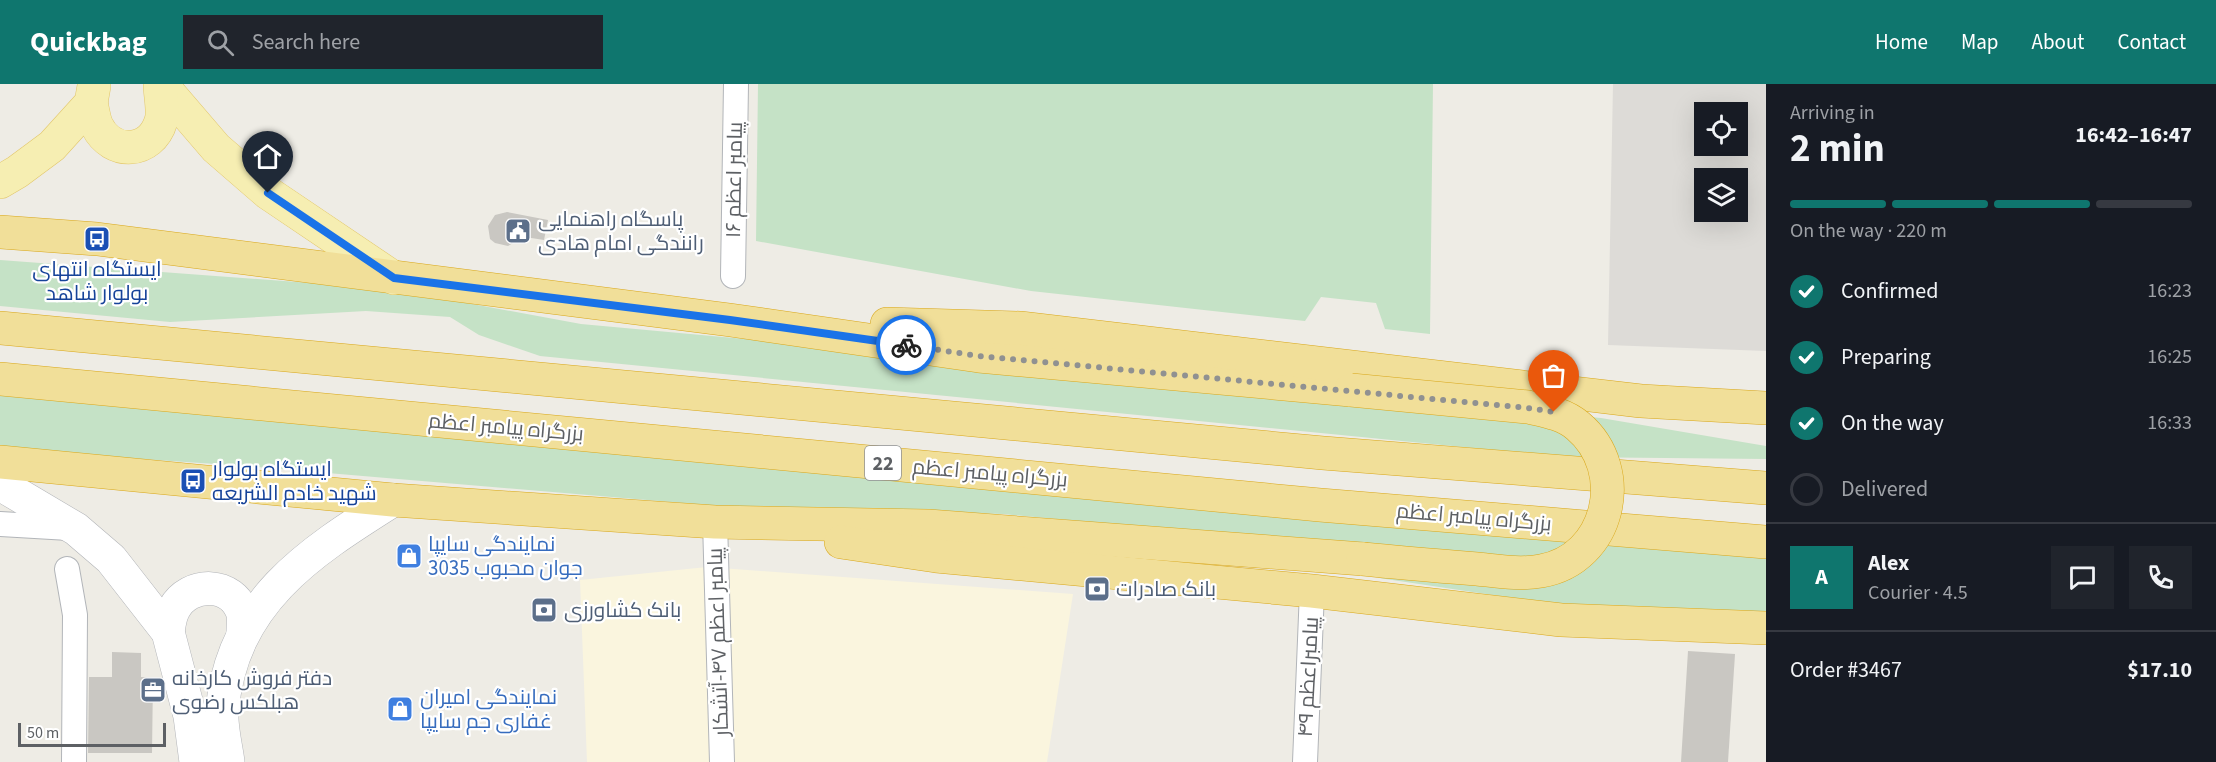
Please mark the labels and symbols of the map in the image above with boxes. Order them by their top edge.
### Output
street label: پیامبر اعظم ۱۶ [718,121,750,239]
pin [242,131,293,193]
place label: پاسگاه راهنمایی رانندگی امام هادی [538,204,704,258]
public building icon: پاسگاه راهنمایی رانندگی امام هادی [503,216,533,246]
bus stop icon: ایستگاه انتهای بولوار شاهد [82,224,112,254]
place label: ایستگاه انتهای بولوار شاهد [32,254,162,308]
courier [876,315,936,375]
pin [1528,350,1579,412]
street label: بزرگراه پیامبر اعظم [427,405,585,449]
road number: 22 [865,446,901,480]
street label: بزرگراه پیامبر اعظم [911,451,1069,495]
place label: ایستگاه بولوار شهید خادم الشریعه [211,454,377,508]
bus stop icon: ایستگاه بولوار شهید خادم الشریعه [178,466,208,496]
street label: بزرگراه پیامبر اعظم [1395,495,1553,539]
place label: نمایندگی سایپا جوان محبوب 3035 [428,529,583,583]
shop icon: نمایندگی سایپا جوان محبوب 3035 [394,541,424,571]
street label: پیامبر اعظم ۴۷-آتشکار [700,547,736,738]
bank icon: بانک صادرات [1082,574,1112,604]
place label: بانک صادرات [1116,574,1216,604]
bank icon: بانک کشاورزی [529,595,559,625]
place label: بانک کشاورزی [564,595,681,625]
street label: پیامبراعظم ۴۹ [1290,616,1326,738]
place label: دفتر فروش کارخانه هبلکس رضوی [172,663,332,717]
office icon: دفتر فروش کارخانه هبلکس رضوی [138,675,168,705]
place label: نمایندگی امیران غفاری جم سایپا [420,682,557,736]
shop icon: نمایندگی امیران غفاری جم سایپا [385,694,415,724]
scale bar [18,720,166,748]

